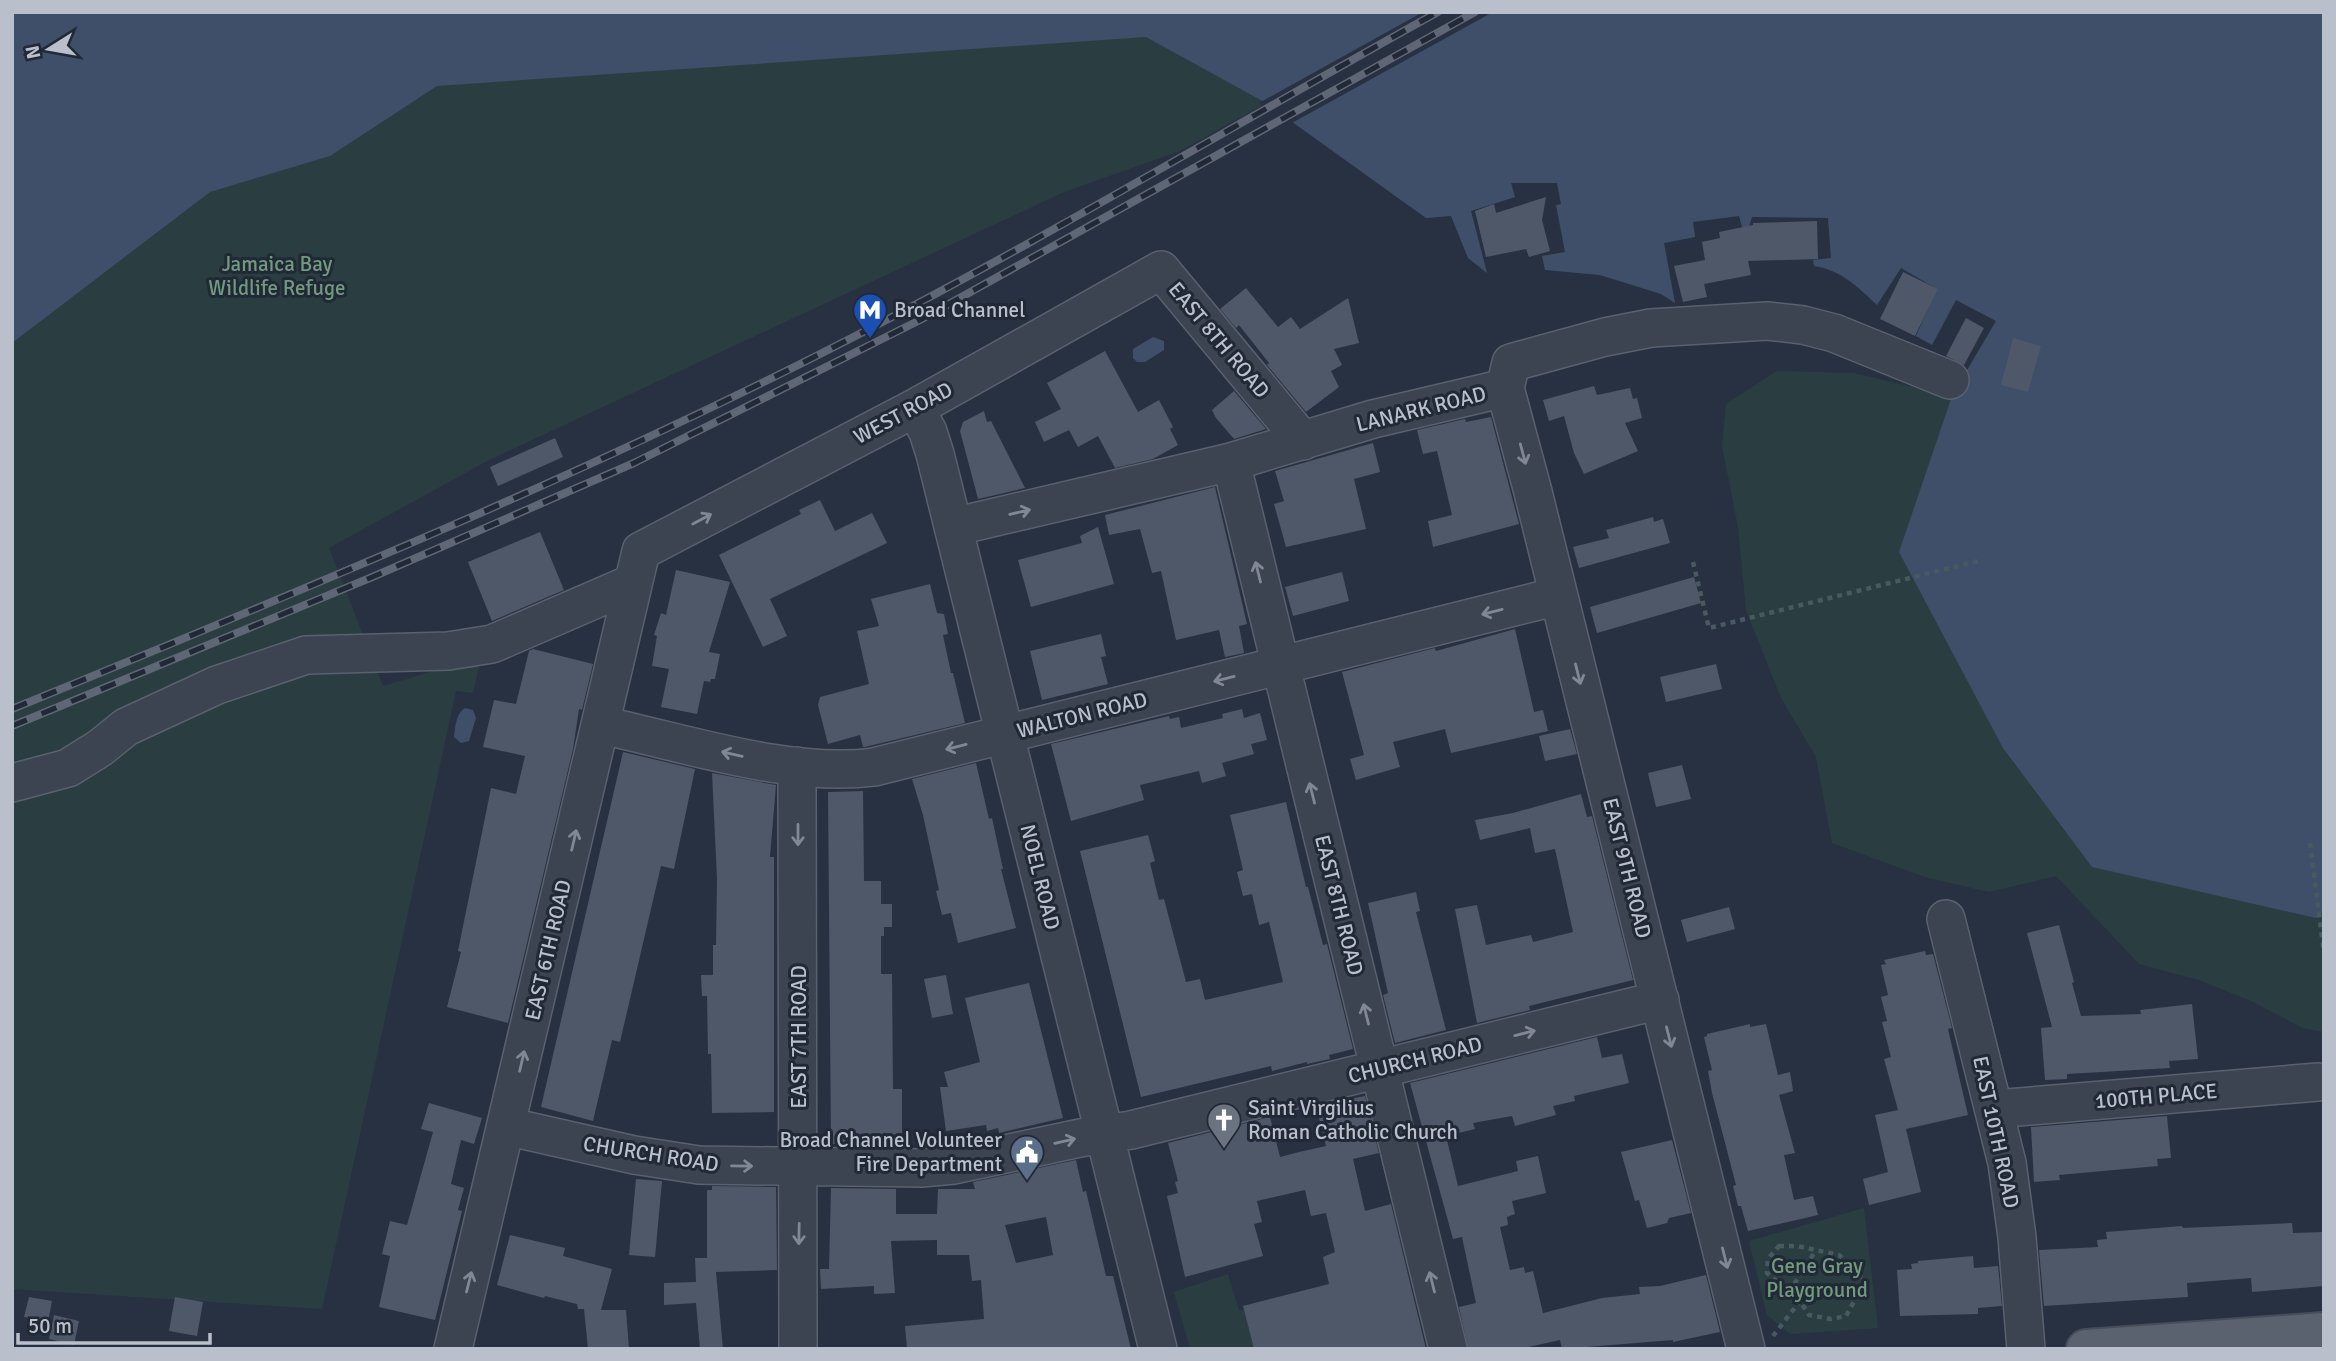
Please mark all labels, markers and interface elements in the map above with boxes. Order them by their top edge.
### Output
north arrow [14,14,84,84]
text: N [20,43,46,61]
park label: Jamaica Bay Wildlife Refuge [208,251,346,301]
street label: EAST 8TH ROAD [1163,277,1275,403]
metro station icon: Broad Channel [851,291,889,340]
place label: Broad Channel [894,297,1025,323]
street label: WEST ROAD [849,376,957,450]
street label: LANARK ROAD [1353,380,1489,438]
one-way arrow [1517,442,1530,464]
one-way arrow [1008,505,1031,518]
one-way arrow [691,512,711,526]
one-way arrow [1251,561,1264,584]
one-way arrow [1481,606,1504,619]
one-way arrow [1572,662,1585,685]
one-way arrow [1213,673,1236,686]
street label: WALTON ROAD [1014,686,1150,744]
one-way arrow [945,741,968,754]
one-way arrow [721,747,744,760]
one-way arrow [1305,782,1318,805]
street label: EAST 9TH ROAD [1597,795,1657,941]
street label: NOEL ROAD [1014,822,1066,932]
one-way arrow [791,823,805,846]
one-way arrow [568,829,581,852]
street label: EAST 8TH ROAD [1309,832,1369,978]
street label: EAST 6TH ROAD [519,877,577,1023]
street label: EAST 7TH ROAD [786,965,812,1109]
one-way arrow [1359,1003,1372,1026]
one-way arrow [1513,1026,1536,1039]
one-way arrow [1663,1026,1676,1048]
street label: CHURCH ROAD [1345,1031,1485,1089]
one-way arrow [516,1050,529,1073]
street label: EAST 10TH ROAD [1967,1054,2025,1210]
street label: 100TH PLACE [2094,1078,2218,1114]
place label: Saint Virgilius Roman Catholic Church [1248,1095,1458,1145]
church icon: Saint Virgilius Roman Catholic Church [1205,1101,1243,1150]
place label: Broad Channel Volunteer Fire Department [779,1127,1002,1177]
street label: CHURCH ROAD [581,1130,721,1178]
public building icon: Broad Channel Volunteer Fire Department [1008,1133,1046,1182]
one-way arrow [1053,1134,1076,1148]
one-way arrow [730,1159,753,1173]
one-way arrow [792,1222,806,1245]
one-way arrow [1719,1246,1732,1269]
park label: Gene Gray Playground [1766,1253,1868,1303]
one-way arrow [463,1271,476,1294]
one-way arrow [1425,1272,1438,1294]
scale bar [18,1302,210,1346]
text: 50 m [28,1313,72,1339]

